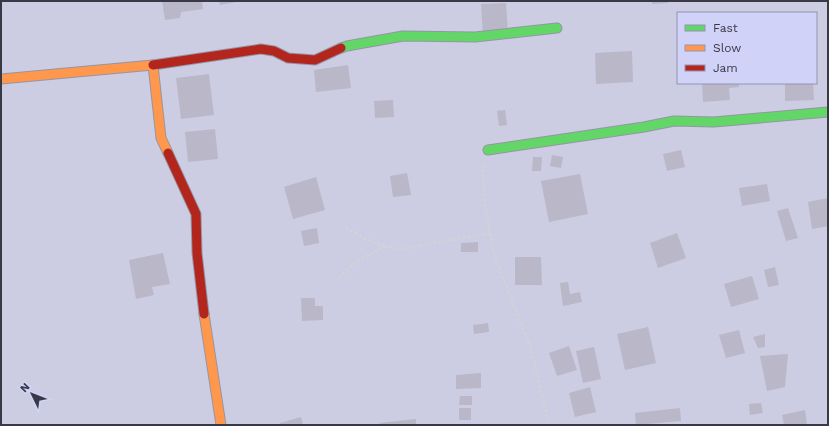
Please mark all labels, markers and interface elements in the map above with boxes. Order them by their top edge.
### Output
legend [677,12,817,84]
text: Fast [713,21,738,35]
text: Slow [713,41,741,55]
text: Jam [713,61,738,75]
north arrow [12,374,52,414]
text: N [18,380,33,395]

